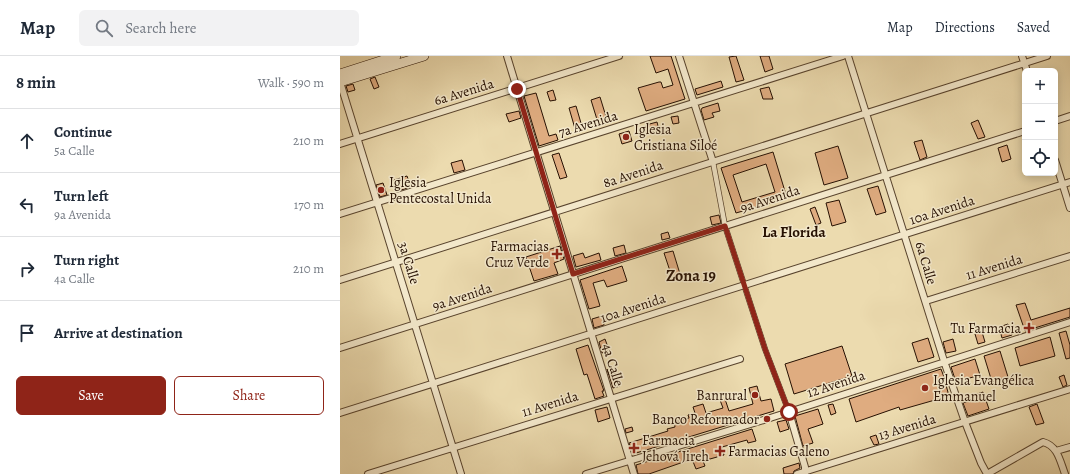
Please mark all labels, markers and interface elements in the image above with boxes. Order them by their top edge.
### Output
search box [79,10,359,46]
text: Map [20,15,55,41]
icon: search [93,17,115,39]
text: Search here [125,18,197,38]
text: Map [887,18,913,37]
text: Directions [935,18,995,37]
text: Saved [1017,18,1050,37]
map controls [1022,68,1058,176]
button: + [1022,68,1058,104]
text: 8 min [16,71,56,94]
text: Walk · 590 m [258,74,324,91]
street label: 6a Avenida [432,74,497,110]
route end [508,80,526,98]
button: − [1022,104,1058,140]
street label: 7a Avenida [556,106,620,142]
place label: Iglesia Cristiana Siloé [634,120,717,155]
text: Continue [54,122,112,142]
icon: ahead [16,130,38,152]
text: 210 m [293,132,324,149]
marker: Iglesia Cristiana Siloé [621,132,631,142]
button: locate [1022,140,1058,176]
text: 5a Calle [54,142,95,159]
street label: 8a Avenida [601,155,666,193]
place label: Iglesia Pentecostal Unida [389,173,492,208]
street label: 9a Avenida [738,180,803,218]
marker: Iglesia Pentecostal Unida [376,185,386,195]
text: Turn left [54,186,109,206]
street label: 10a Avenida [907,190,977,229]
icon: left [16,194,38,216]
text: 170 m [294,196,324,213]
text: 9a Avenida [54,206,111,223]
district label: La Florida [762,222,826,242]
place label: Farmacias Cruz Verde [486,237,549,272]
street label: 3a Calle [394,239,424,287]
street label: 6a Calle [910,239,942,287]
marker: Farmacias Cruz Verde [552,249,562,259]
street label: 11 Avenida [963,249,1025,285]
text: Turn right [54,250,119,270]
icon: right [16,258,38,280]
text: 210 m [293,260,324,277]
district label: Zona 19 [666,265,716,287]
text: 4a Calle [54,270,95,287]
street label: 9a Avenida [430,278,495,316]
street label: 10a Avenida [598,288,668,327]
place label: Tu Farmacia [950,319,1021,338]
icon: arrive [16,322,38,344]
text: Arrive at destination [54,323,183,343]
marker: Tu Farmacia [1024,323,1034,333]
street label: 4a Calle [597,341,629,389]
street label: 12 Avenida [805,366,868,402]
place label: Iglesia Evangélica Emmanuel [933,371,1035,406]
button: Save [16,376,166,415]
button: Share [174,376,324,415]
marker: Iglesia Evangélica Emmanuel [920,383,930,393]
street label: 11 Avenida [519,386,581,422]
place label: Banrural [696,386,748,405]
marker: Banrural [750,390,760,400]
route start [780,403,798,421]
street label: 13 Avenida [876,409,939,445]
place label: Banco Reformador [652,410,760,429]
marker: Banco Reformador [762,414,772,424]
place label: Farmacia Jehová Jireh [642,431,710,466]
place label: Farmacias Galeno [728,442,830,461]
marker: Farmacia Jehová Jireh [629,443,639,453]
marker: Farmacias Galeno [715,446,725,456]

